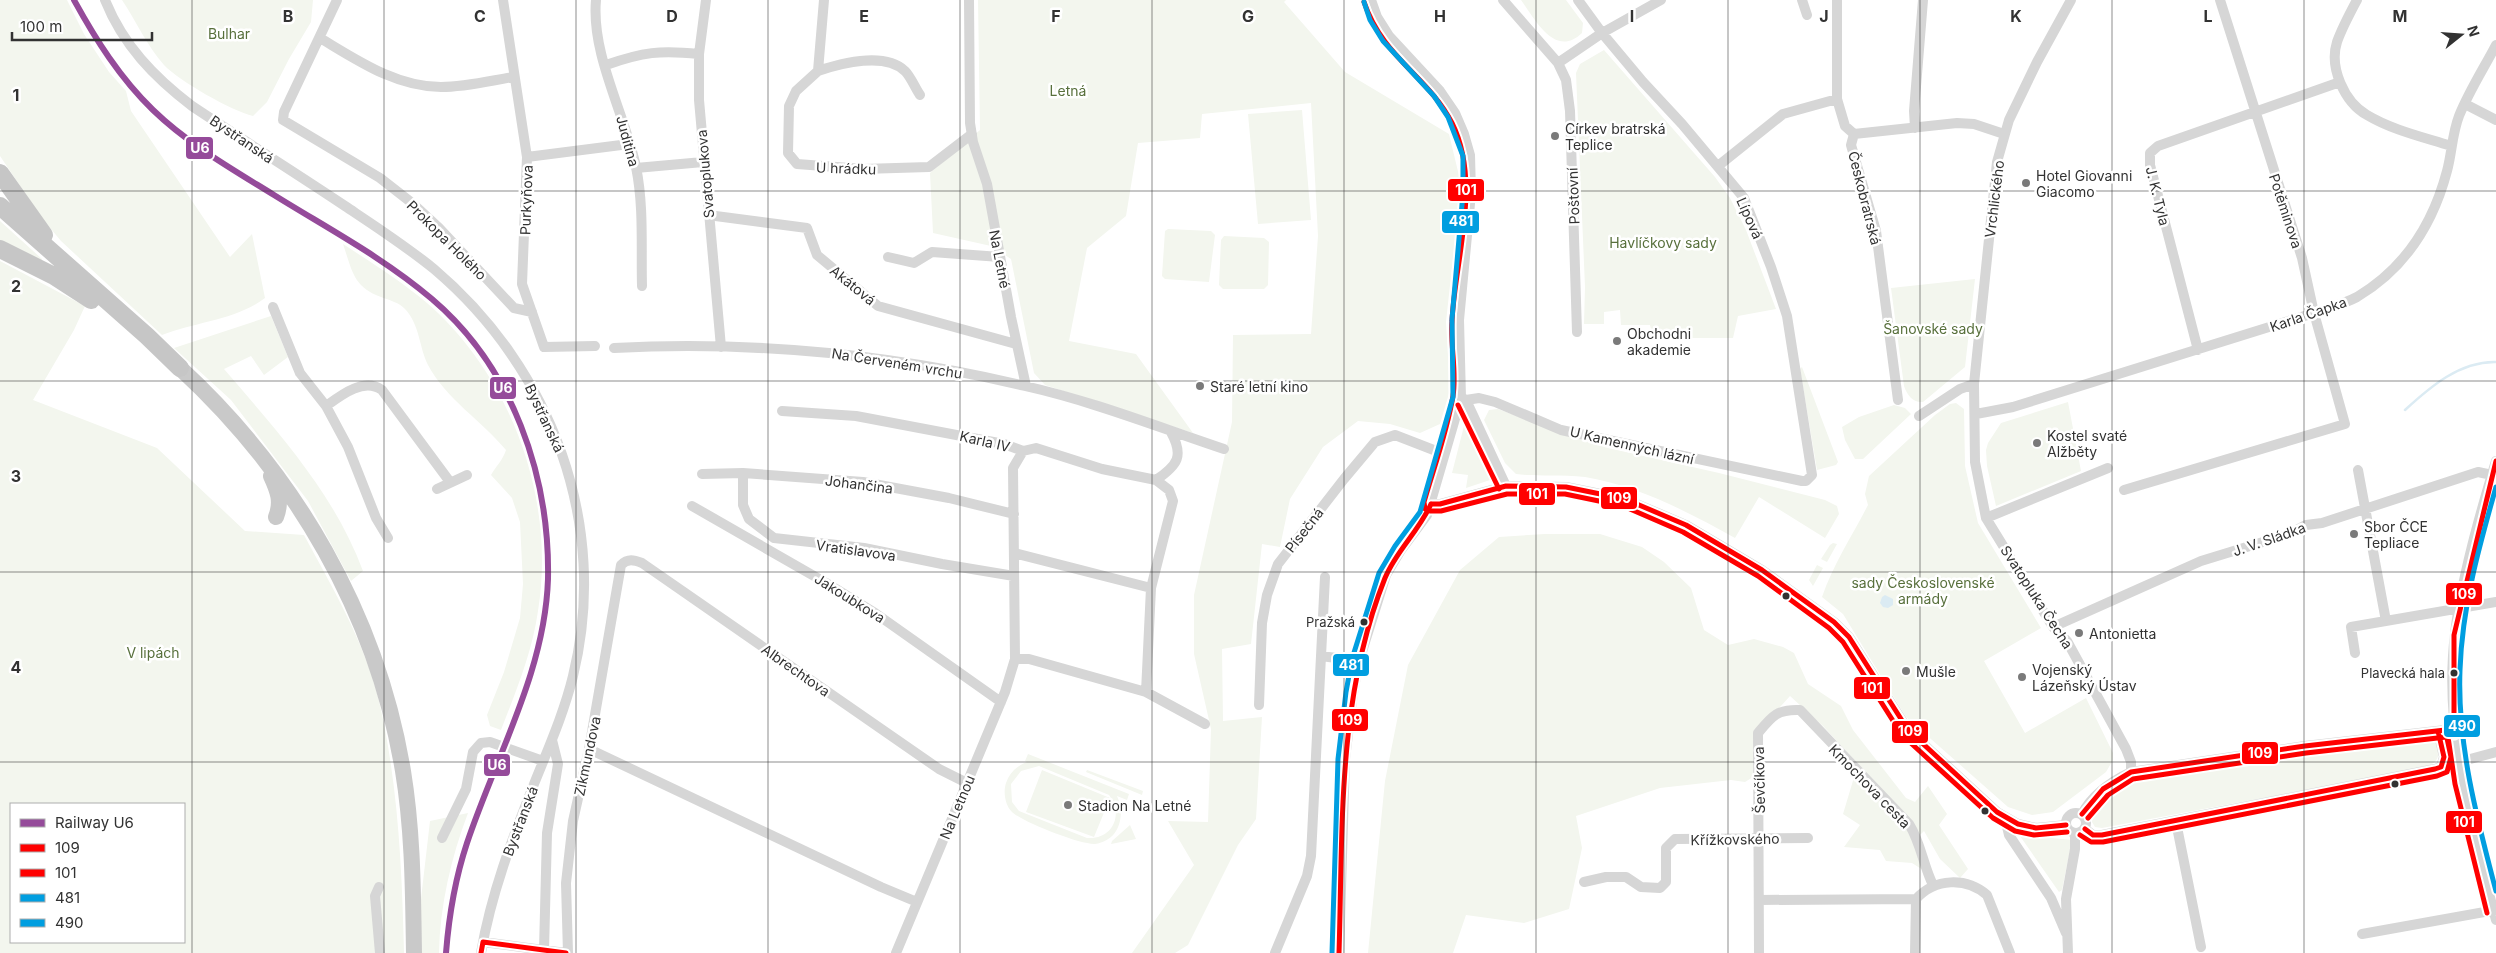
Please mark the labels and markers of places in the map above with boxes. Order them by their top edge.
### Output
place label: Církev bratrská Teplice [1565,120,1666,153]
marker: Církev bratrská Teplice [1549,130,1561,142]
place label: Hotel Giovanni Giacomo [2036,167,2132,200]
marker: Hotel Giovanni Giacomo [2020,177,2032,189]
place label: Obchodni akademie [1627,325,1691,358]
marker: Obchodni akademie [1611,335,1623,347]
place label: Staré letní kino [1210,378,1308,395]
marker: Staré letní kino [1194,380,1206,392]
place label: Kostel svaté Alžběty [2047,427,2127,460]
marker: Kostel svaté Alžběty [2031,437,2043,449]
place label: Sbor ČCE Tepliace [2364,518,2428,551]
marker: Sbor ČCE Tepliace [2348,528,2360,540]
unlabelled marker [1781,591,1791,601]
place label: Pražská [1306,614,1355,630]
marker: Pražská [1359,617,1369,627]
place label: Antonietta [2089,625,2156,642]
marker: Antonietta [2073,627,2085,639]
place label: Vojenský Lázeňský Ústav [2032,661,2137,694]
place label: Mušle [1916,663,1956,680]
marker: Mušle [1900,665,1912,677]
place label: Plavecká hala [2361,665,2445,681]
marker: Plavecká hala [2449,668,2459,678]
marker: Vojenský Lázeňský Ústav [2016,671,2028,683]
unlabelled marker [2390,779,2400,789]
place label: Stadion Na Letné [1078,797,1192,814]
marker: Stadion Na Letné [1062,799,1074,811]
unlabelled marker [1980,806,1990,816]

